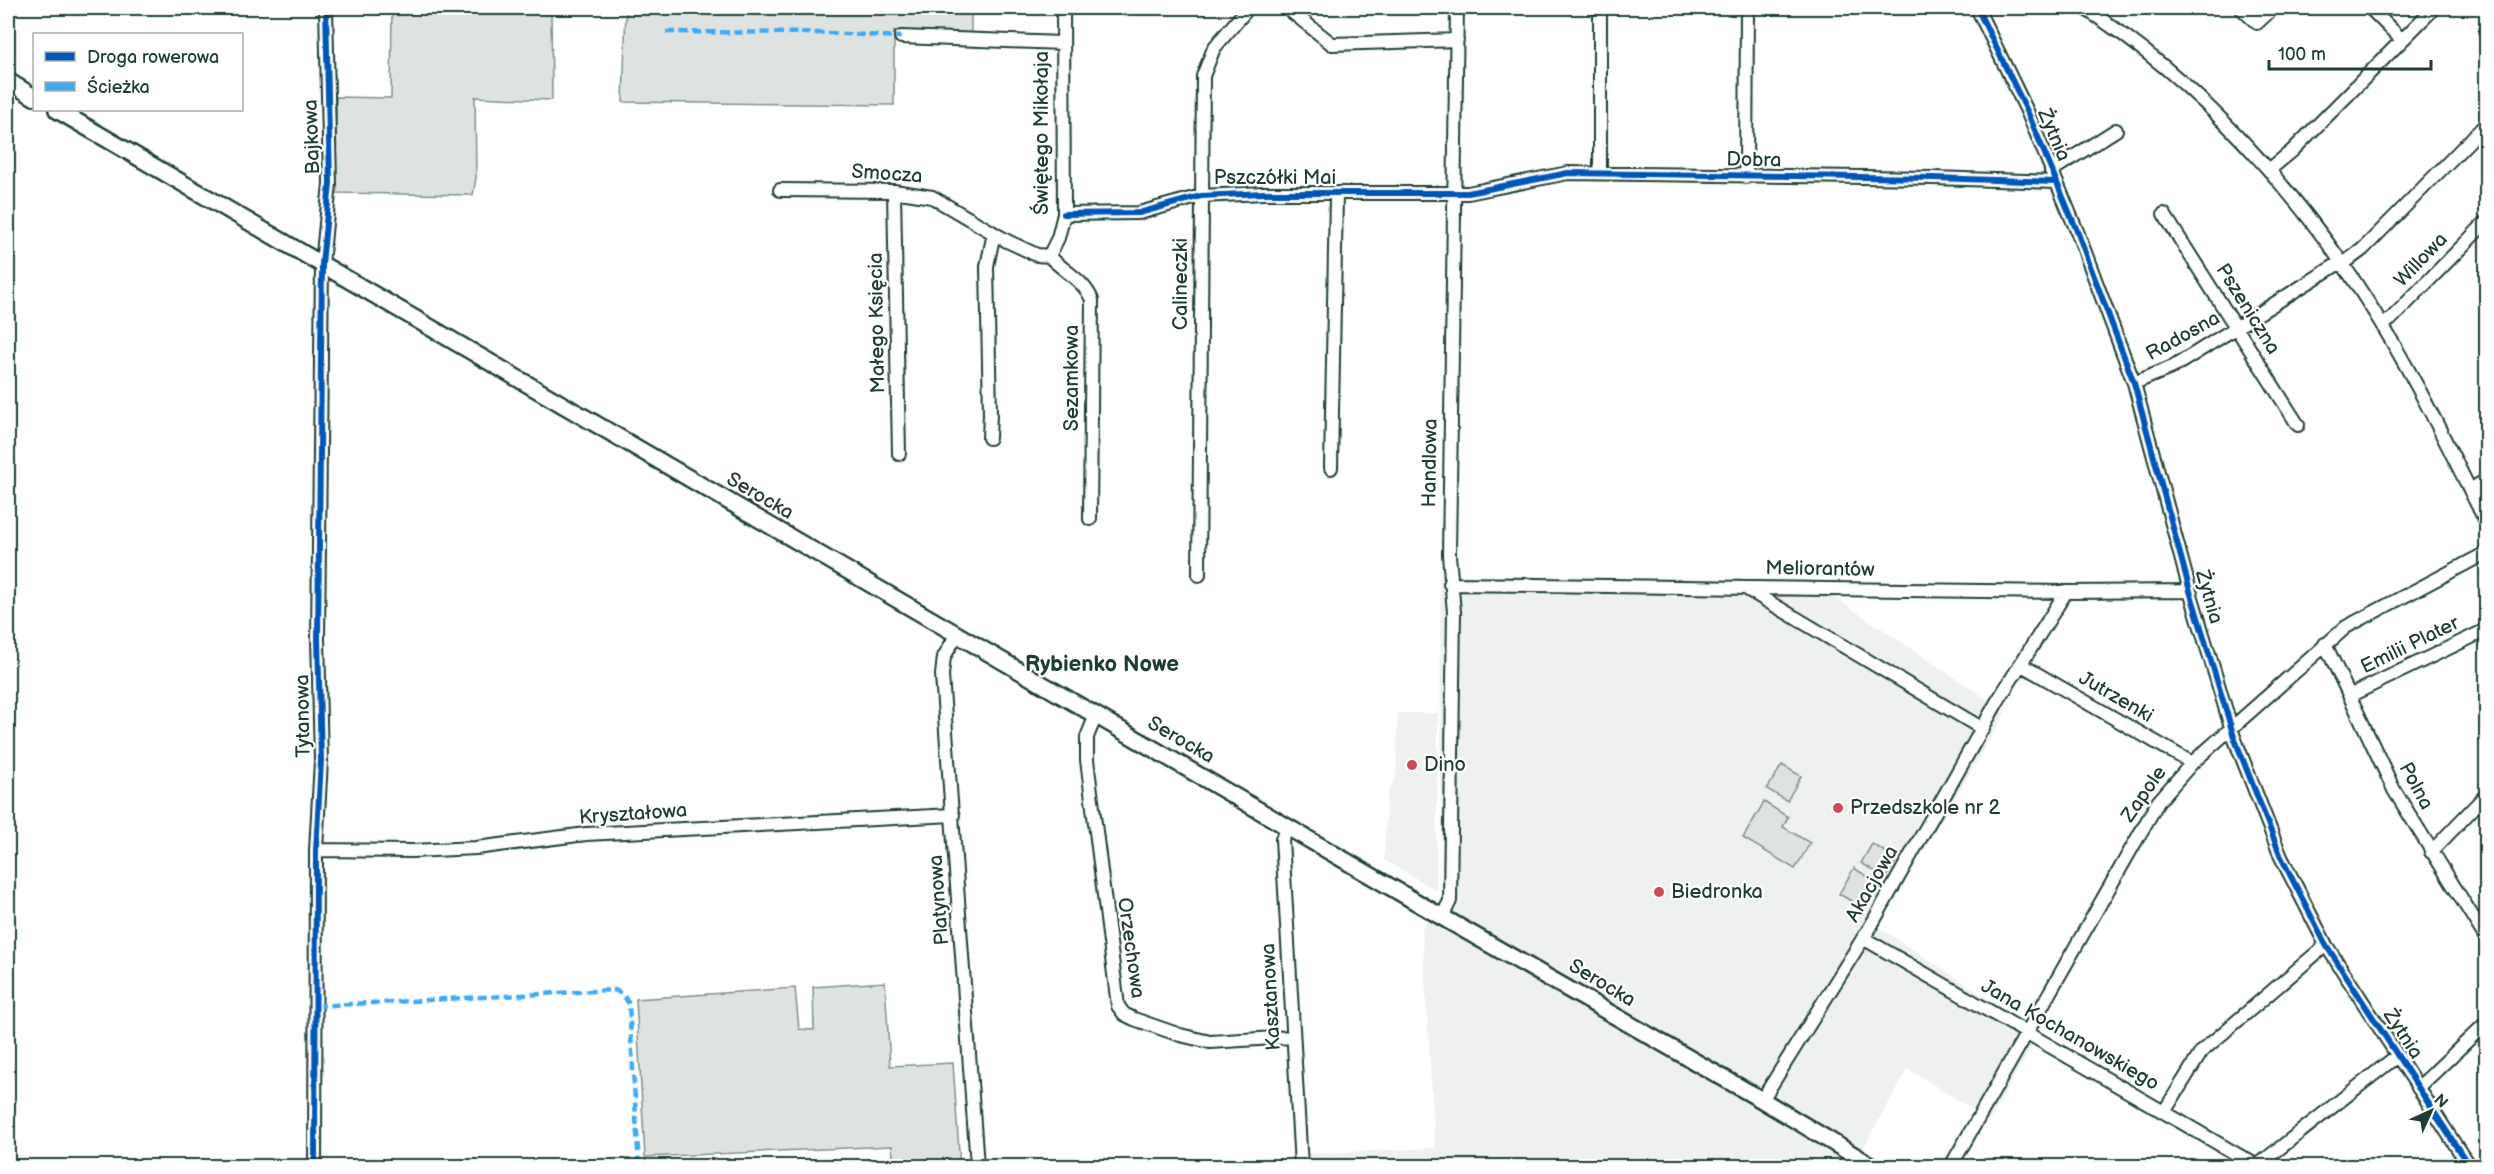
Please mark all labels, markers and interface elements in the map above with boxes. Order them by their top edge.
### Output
legend [33,33,243,111]
scale bar [2269,33,2431,71]
text: 100 m [2278,44,2326,65]
text: Droga rowerowa [87,47,219,68]
street label: Świętego Mikołaja [1029,51,1054,215]
text: Ścieżka [87,75,150,98]
street label: Bajkowa [299,99,325,175]
street label: Żytnia [2032,104,2077,165]
street label: Dobra [1726,148,1782,172]
street label: Smocza [851,160,923,188]
street label: Pszczółki Mai [1214,166,1336,190]
street label: Willowa [2389,228,2453,292]
street label: Calineczki [1169,238,1193,330]
street label: Małego Księcia [864,252,890,394]
street label: Pszeniczna [2211,259,2285,359]
street label: Radosna [2142,306,2224,366]
street label: Sezamkowa [1060,325,1084,431]
street label: Handlowa [1417,418,1443,508]
street label: Serocka [722,467,798,525]
street label: Meliorantów [1765,556,1875,582]
street label: Żytnia [2190,566,2229,627]
street label: Emilii Plater [2357,611,2464,679]
district label: Rybienko Nowe [1025,651,1179,678]
street label: Jutrzenki [2074,666,2158,728]
street label: Tytanowa [290,674,316,758]
street label: Serocka [1143,711,1219,769]
place label: Dino [1424,753,1466,777]
marker: Dino [1405,758,1419,772]
street label: Polna [2394,758,2438,814]
street label: Zapole [2116,761,2172,827]
place label: Przedszkole nr 2 [1850,796,2000,820]
street label: Kryształowa [578,798,688,830]
marker: Przedszkole nr 2 [1831,801,1845,815]
street label: Akacjowa [1841,842,1903,926]
street label: Platynowa [924,854,954,946]
place label: Biedronka [1671,880,1763,904]
marker: Biedronka [1652,885,1666,899]
street label: Orzechowa [1112,896,1150,1000]
street label: Kasztanowa [1256,943,1286,1051]
street label: Serocka [1564,954,1640,1012]
street label: Jana Kochanowskiego [1977,974,2163,1096]
street label: Żytnia [2377,1003,2429,1063]
north arrow [2401,1081,2461,1141]
text: N [2430,1090,2452,1112]

